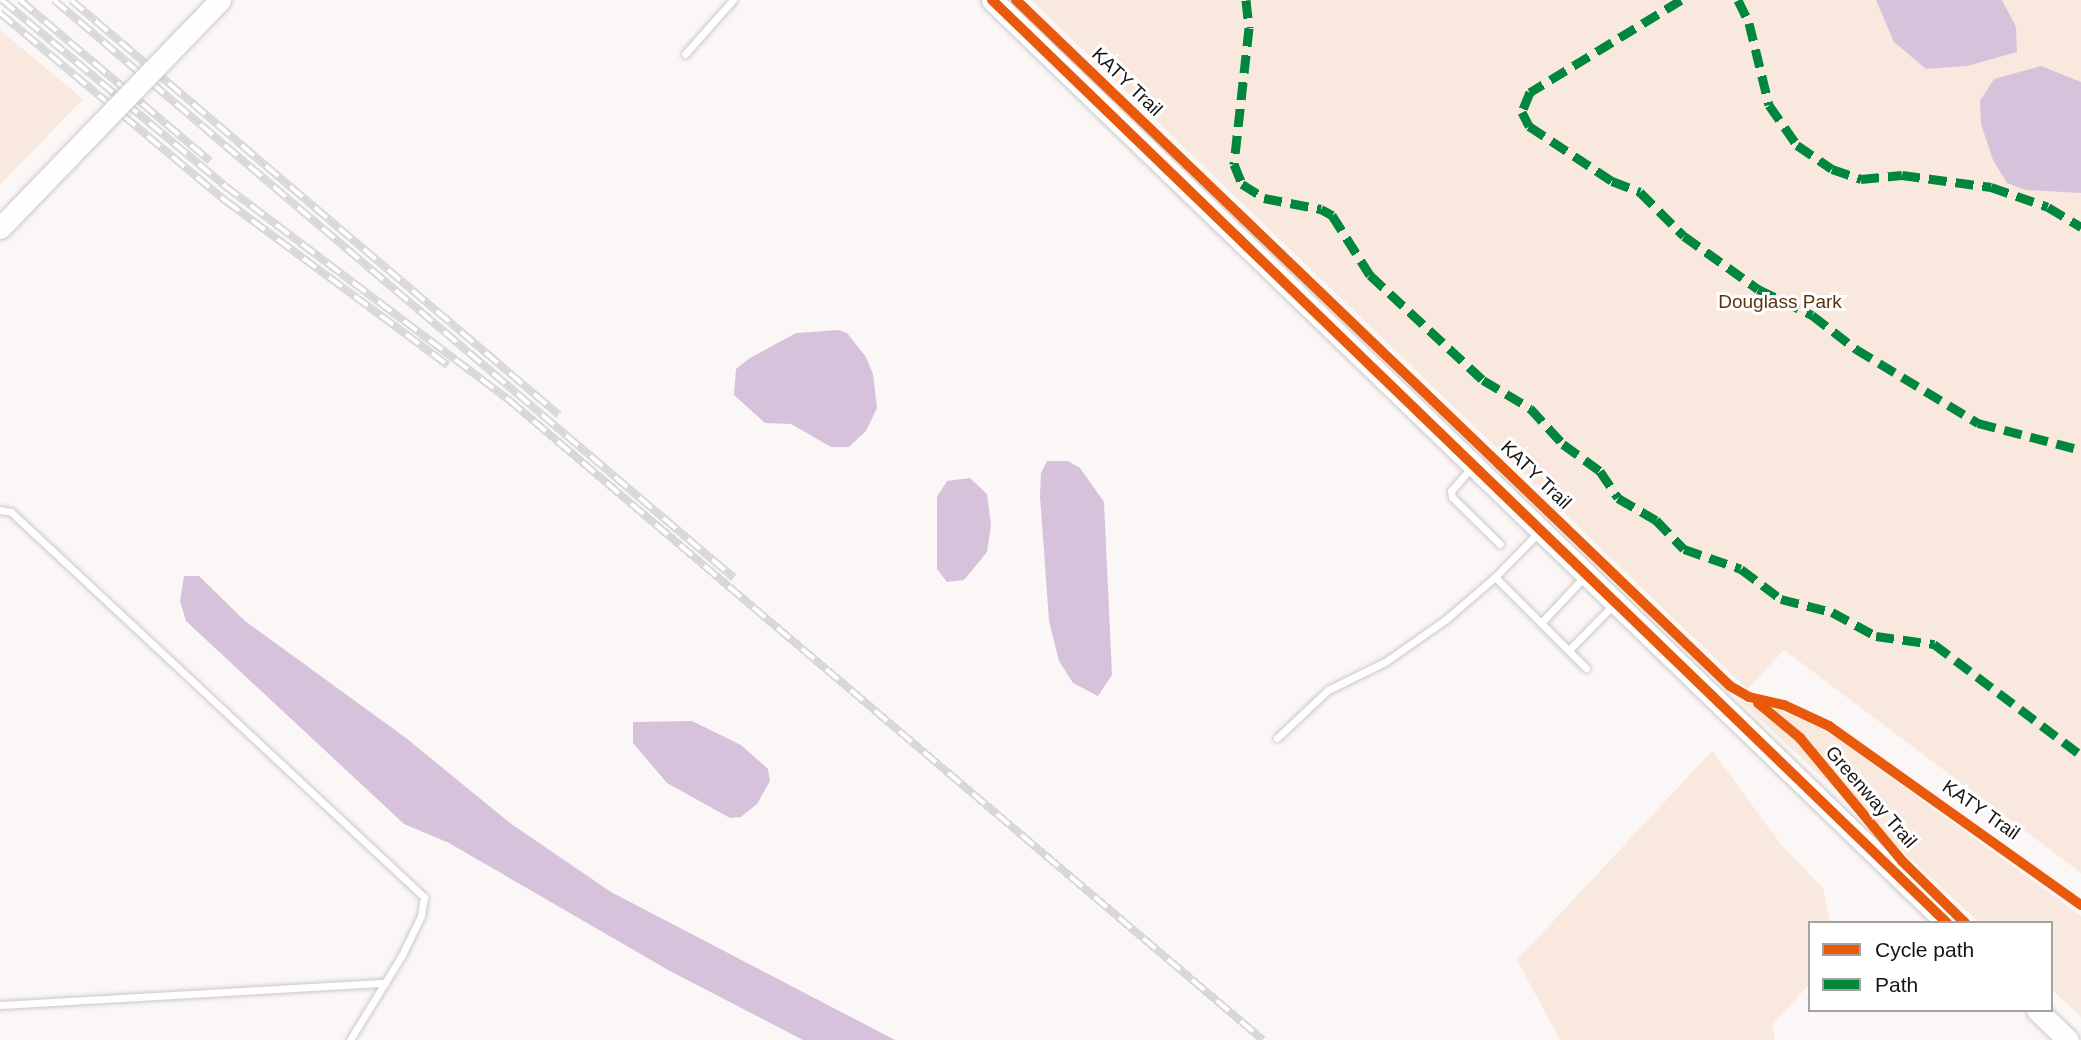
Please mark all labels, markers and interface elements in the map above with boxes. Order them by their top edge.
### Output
street label: KATY Trail [1087,43,1167,121]
park label: Douglass Park [1718,291,1842,313]
street label: KATY Trail [1496,436,1576,514]
street label: Greenway Trail [1820,741,1922,853]
street label: KATY Trail [1938,775,2024,845]
legend [1808,921,2053,1012]
text: Cycle path [1875,938,1974,961]
text: Path [1875,973,1918,996]

